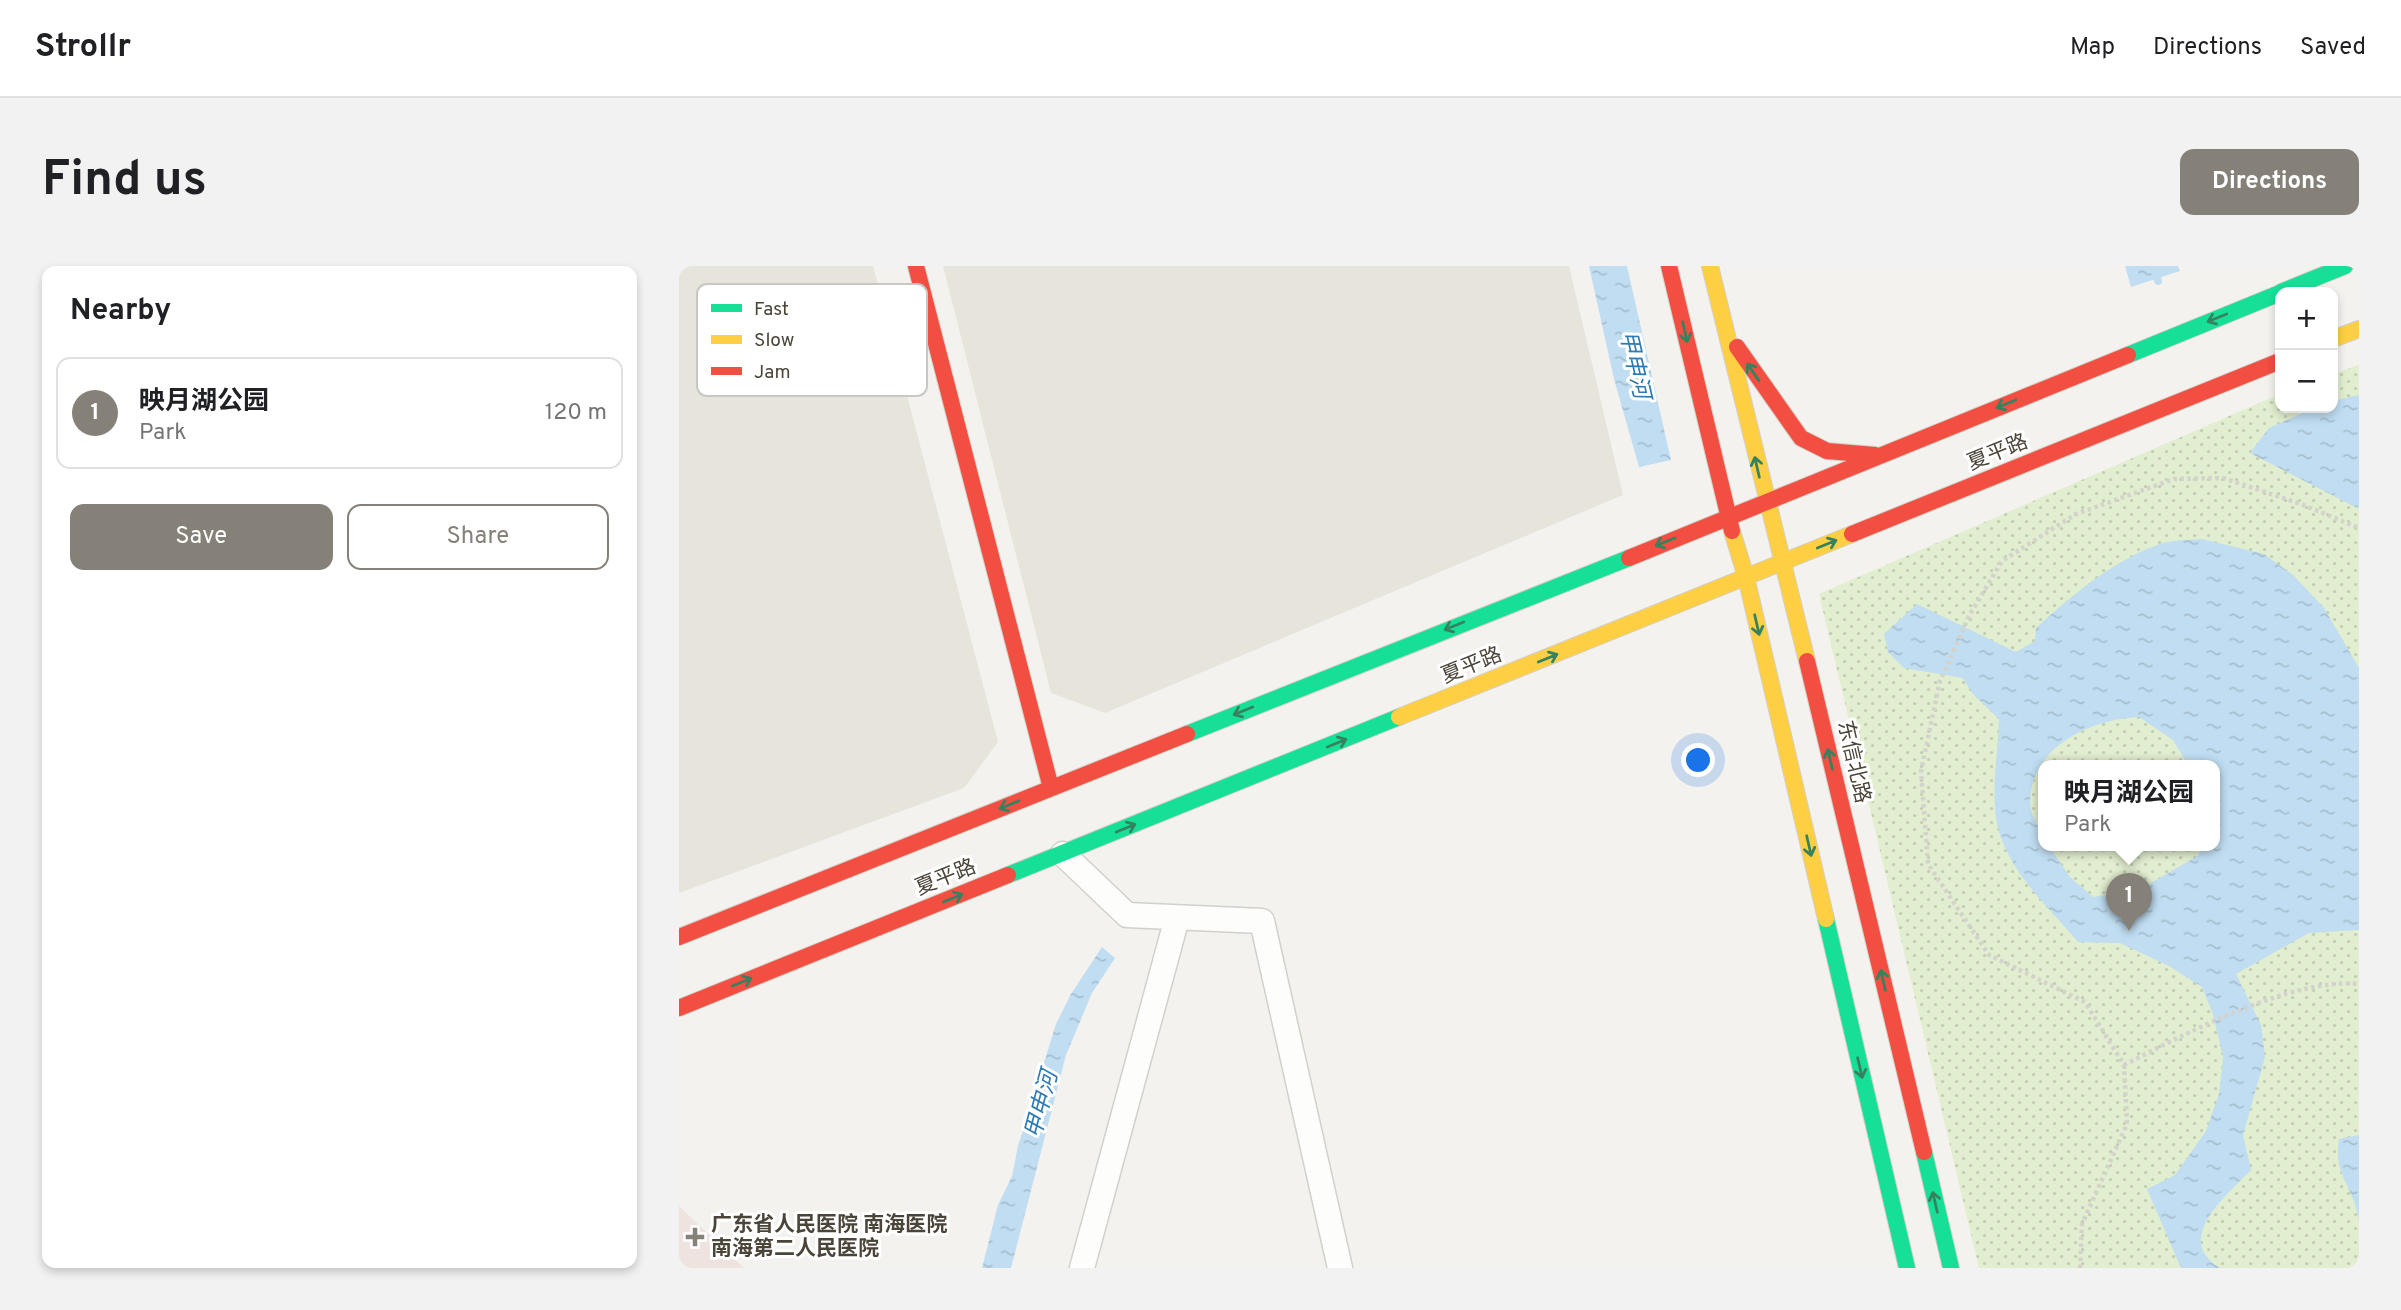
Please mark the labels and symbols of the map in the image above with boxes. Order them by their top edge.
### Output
legend [697,284,927,396]
text: Fast [754,298,789,322]
one-way arrow [2207,313,2228,326]
one-way arrow [1679,321,1692,343]
water label: 甲申河 [1611,328,1656,406]
text: Slow [754,329,794,353]
text: Jam [754,361,791,385]
one-way arrow [1746,363,1761,382]
one-way arrow [1996,399,2018,412]
street label: 夏平路 [1964,429,2032,477]
one-way arrow [1750,456,1763,479]
one-way arrow [1654,536,1676,549]
one-way arrow [1815,537,1837,550]
one-way arrow [1752,613,1765,635]
one-way arrow [1443,621,1465,634]
street label: 夏平路 [1438,642,1506,690]
one-way arrow [1536,650,1558,663]
one-way arrow [1232,706,1254,719]
street label: 东信北路 [1830,718,1876,806]
one-way arrow [1326,736,1347,749]
your location [1681,743,1715,777]
one-way arrow [1823,748,1837,771]
one-way arrow [998,799,1020,812]
one-way arrow [1115,821,1136,834]
one-way arrow [1803,834,1816,857]
street label: 夏平路 [912,854,980,902]
pin: 1 [2106,873,2152,931]
one-way arrow [942,890,964,903]
one-way arrow [1875,969,1889,992]
one-way arrow [731,975,753,988]
one-way arrow [1854,1056,1868,1079]
water label: 甲申河 [1020,1064,1067,1142]
one-way arrow [1928,1191,1941,1213]
place label: 广东省人民医院 南海医院 南海第二人民医院 [711,1212,947,1263]
marker: 广东省人民医院 南海医院 南海第二人民医院 [685,1227,705,1247]

